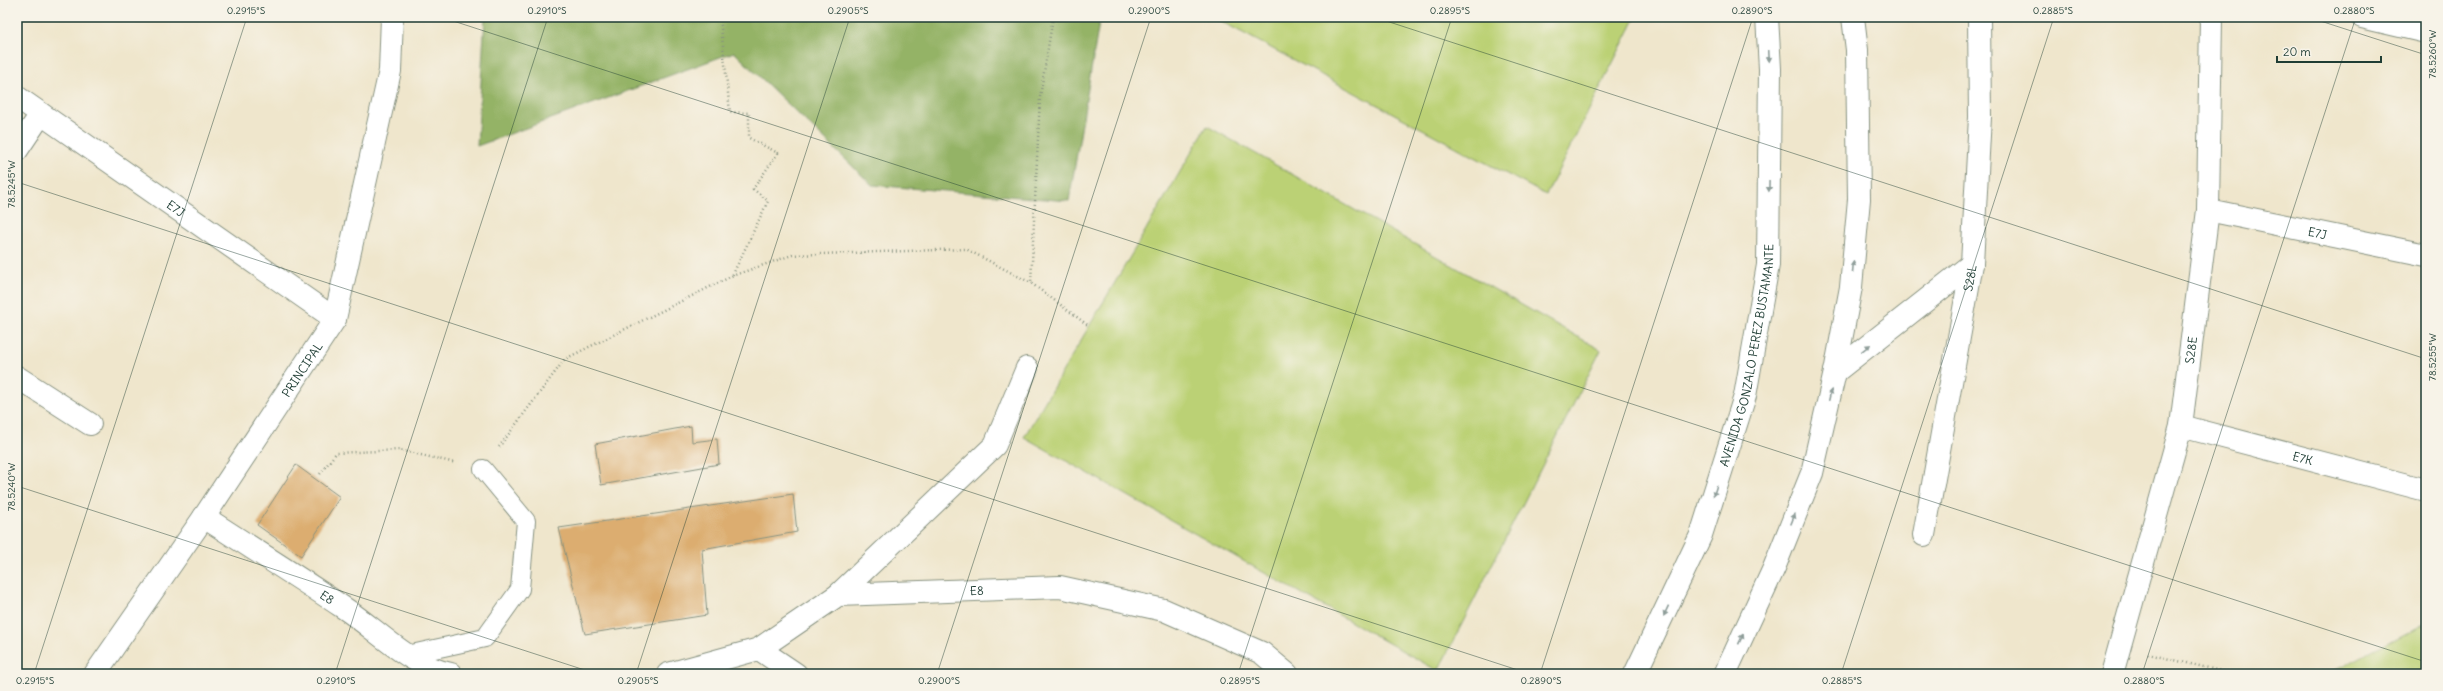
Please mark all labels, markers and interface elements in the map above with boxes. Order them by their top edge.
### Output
text: 0.2915°S [227,4,266,17]
text: 0.2910°S [527,4,567,17]
text: 0.2905°S [827,4,869,17]
text: 0.2900°S [1128,4,1170,17]
text: 0.2895°S [1430,4,1471,17]
text: 0.2890°S [1731,4,1773,17]
text: 0.2885°S [2033,4,2074,17]
text: 0.2880°S [2333,4,2375,17]
text: 78.5260°W [2426,30,2439,78]
scale bar [2277,38,2381,64]
text: 20 m [2283,44,2311,59]
one-way arrow [1766,50,1773,62]
text: 78.5245°W [5,160,18,208]
one-way arrow [1766,180,1772,193]
street label: E7J [164,196,188,220]
street label: E7J [2307,223,2329,242]
street label: AVENIDA GONZALO PEREZ BUSTAMANTE [1716,244,1776,468]
one-way arrow [1849,261,1856,273]
street label: S28L [1960,263,1979,292]
text: 78.5255°W [2426,333,2439,381]
street label: S28E [2181,336,2200,364]
street label: PRINCIPAL [278,339,325,400]
one-way arrow [1861,343,1872,352]
one-way arrow [1827,389,1833,401]
street label: E7K [2291,448,2315,468]
text: 78.5240°W [5,463,18,511]
one-way arrow [1712,486,1718,498]
one-way arrow [1791,513,1797,525]
street label: E8 [970,582,984,598]
street label: E8 [317,587,337,607]
one-way arrow [1663,606,1669,617]
one-way arrow [1739,632,1745,644]
text: 0.2915°S [16,674,55,687]
text: 0.2910°S [316,674,356,687]
text: 0.2905°S [617,674,659,687]
text: 0.2900°S [918,674,960,687]
text: 0.2895°S [1220,674,1261,687]
text: 0.2890°S [1520,674,1562,687]
text: 0.2885°S [1822,674,1863,687]
text: 0.2880°S [2123,674,2165,687]

